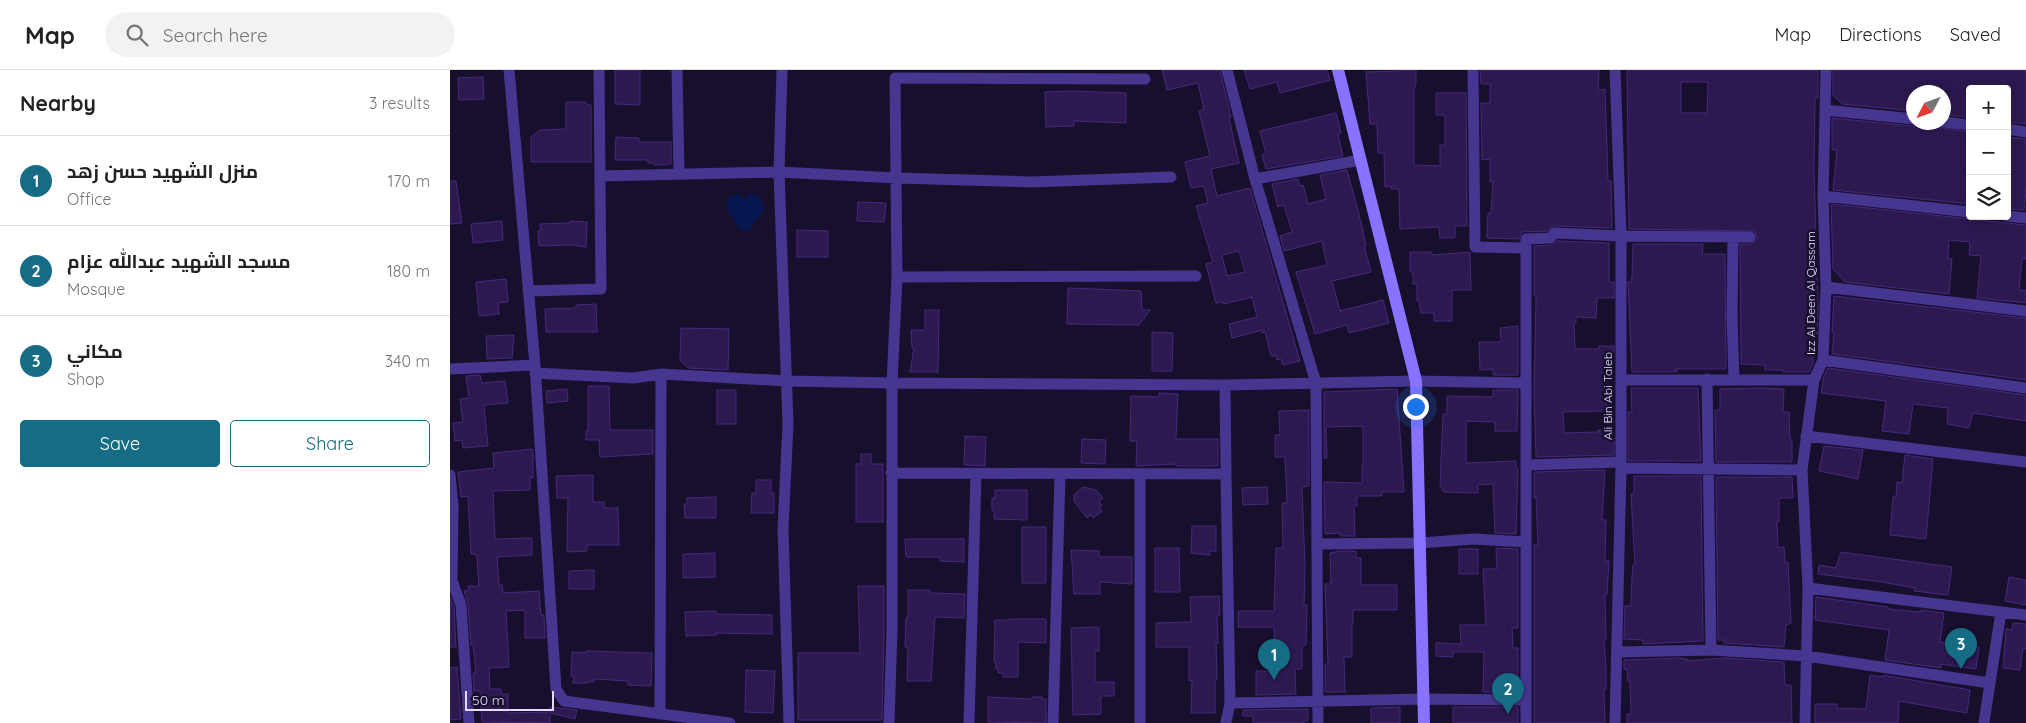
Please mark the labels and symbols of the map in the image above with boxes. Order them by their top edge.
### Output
north arrow [1906,85,1951,130]
street label: Izz Al Deen Al Qassam [1803,231,1818,355]
street label: Ali Bin Abi Taleb [1600,352,1615,440]
your location [1403,394,1429,420]
pin: 3 [1945,628,1977,669]
pin: 1 [1258,639,1290,680]
pin: 2 [1492,673,1524,714]
scale bar [465,688,554,711]

